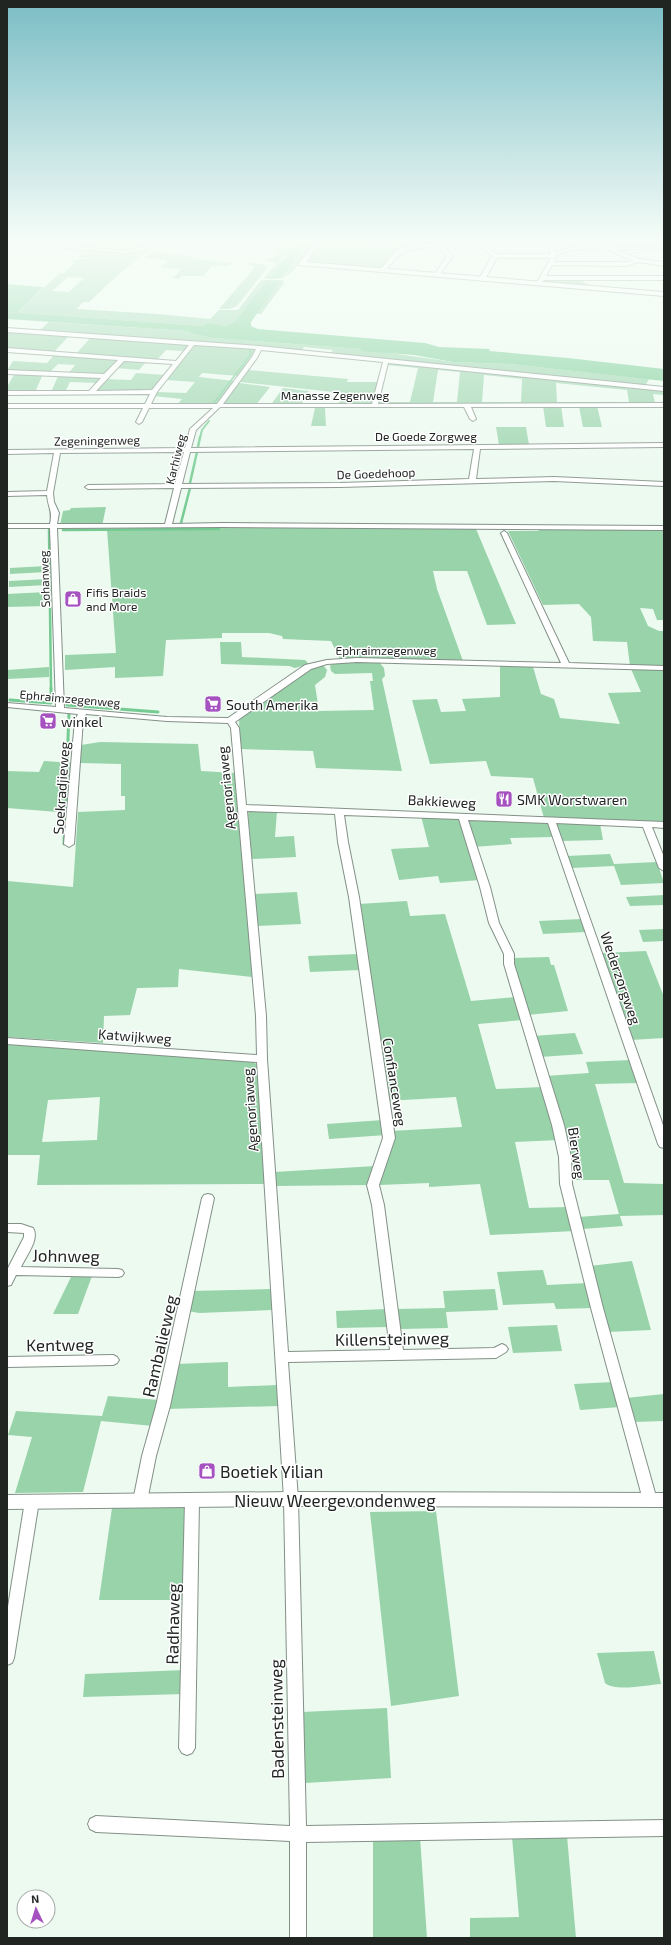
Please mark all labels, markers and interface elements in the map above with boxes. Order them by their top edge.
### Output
street label: Manasse Zegenweg [281,388,389,402]
street label: De Goede Zorgweg [375,429,477,443]
street label: Zegeningenweg [54,432,141,448]
street label: Karhiweg [162,432,188,486]
street label: De Goedehoop [336,465,416,481]
street label: Sohanweg [36,550,52,608]
place label: Fifis Braids and More [86,585,146,613]
shop icon: Fifis Braids and More [63,589,83,609]
street label: Ephraimzegenweg [335,643,437,657]
street label: Ephraimzegenweg [19,687,121,709]
supermarket icon: South Amerika [203,694,223,714]
place label: South Amerika [226,696,318,713]
supermarket icon: winkel [38,711,58,731]
place label: winkel [61,713,104,730]
street label: Soekradjieweg [49,741,73,835]
street label: Agenoriaweg [213,745,239,830]
restaurant icon: SMK Worstwaren [494,789,514,809]
street label: Bakkieweg [407,791,477,811]
place label: SMK Worstwaren [517,791,628,808]
street label: Wederzorgweg [597,929,645,1027]
street label: Katwijkweg [98,1025,173,1047]
street label: Confianceweg [380,1036,410,1128]
street label: Agenoriaweg [239,1067,261,1152]
street label: Bierweg [565,1126,589,1180]
street label: Johnweg [32,1244,101,1267]
street label: Rambalieweg [137,1292,182,1399]
street label: Killensteinweg [335,1327,450,1350]
street label: Kentweg [26,1333,95,1356]
shop icon: Boetiek Yilian [197,1461,217,1481]
place label: Boetiek Yilian [220,1461,323,1481]
street label: Nieuw Weergevondenweg [234,1490,436,1511]
street label: Radhaweg [161,1583,184,1665]
street label: Badensteinweg [265,1659,288,1779]
north arrow [16,1889,56,1929]
text: N [31,1892,40,1905]

